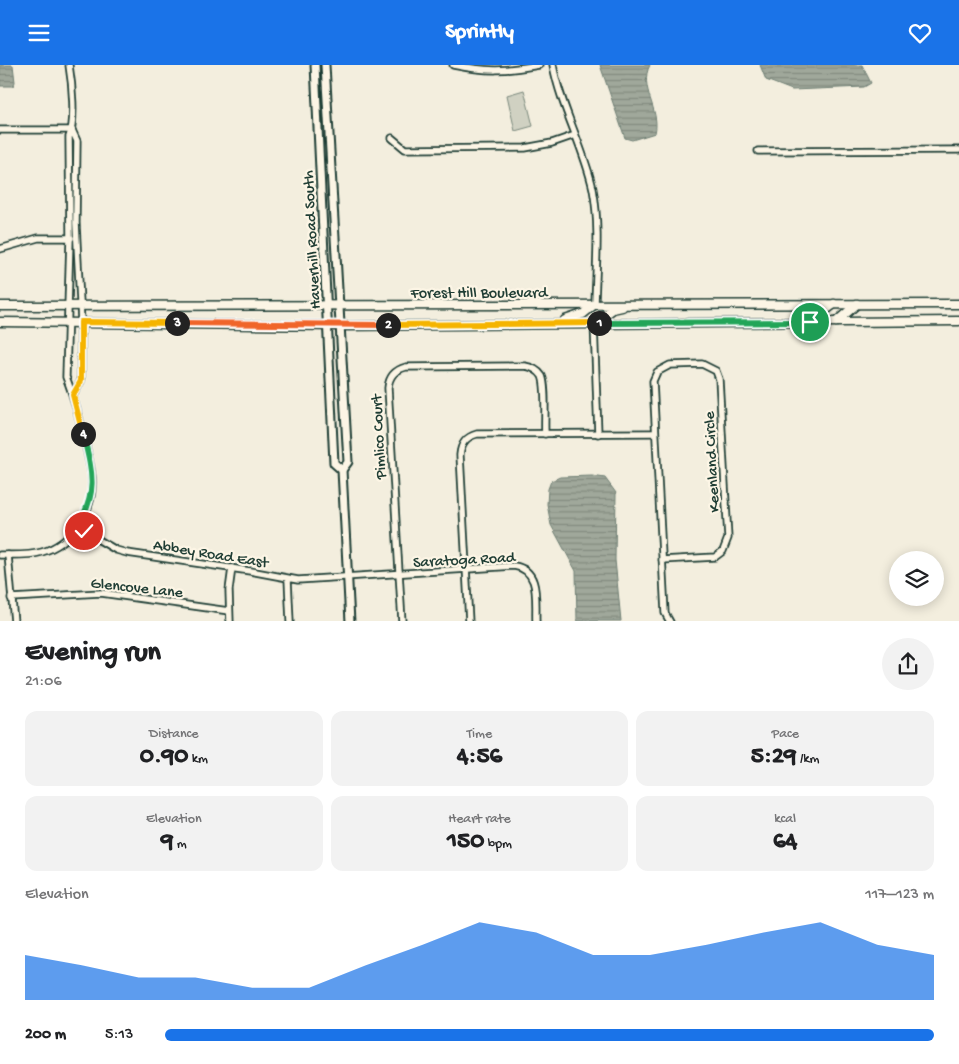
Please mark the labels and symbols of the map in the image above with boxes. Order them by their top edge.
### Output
street label: Haverhill Road South [300,170,327,310]
street label: Forest Hill Boulevard [410,285,549,304]
pin [789,301,831,343]
pin: 3 [164,311,190,335]
pin: 1 [586,311,612,335]
pin: 2 [376,313,400,337]
street label: Pimlico Court [369,392,392,481]
street label: Keenland Circle [701,410,726,513]
pin: 4 [70,421,96,447]
pin [63,510,105,552]
street label: Abbey Road East [152,537,271,574]
street label: Saratoga Road [413,549,517,574]
street label: Glencove Lane [89,575,185,604]

